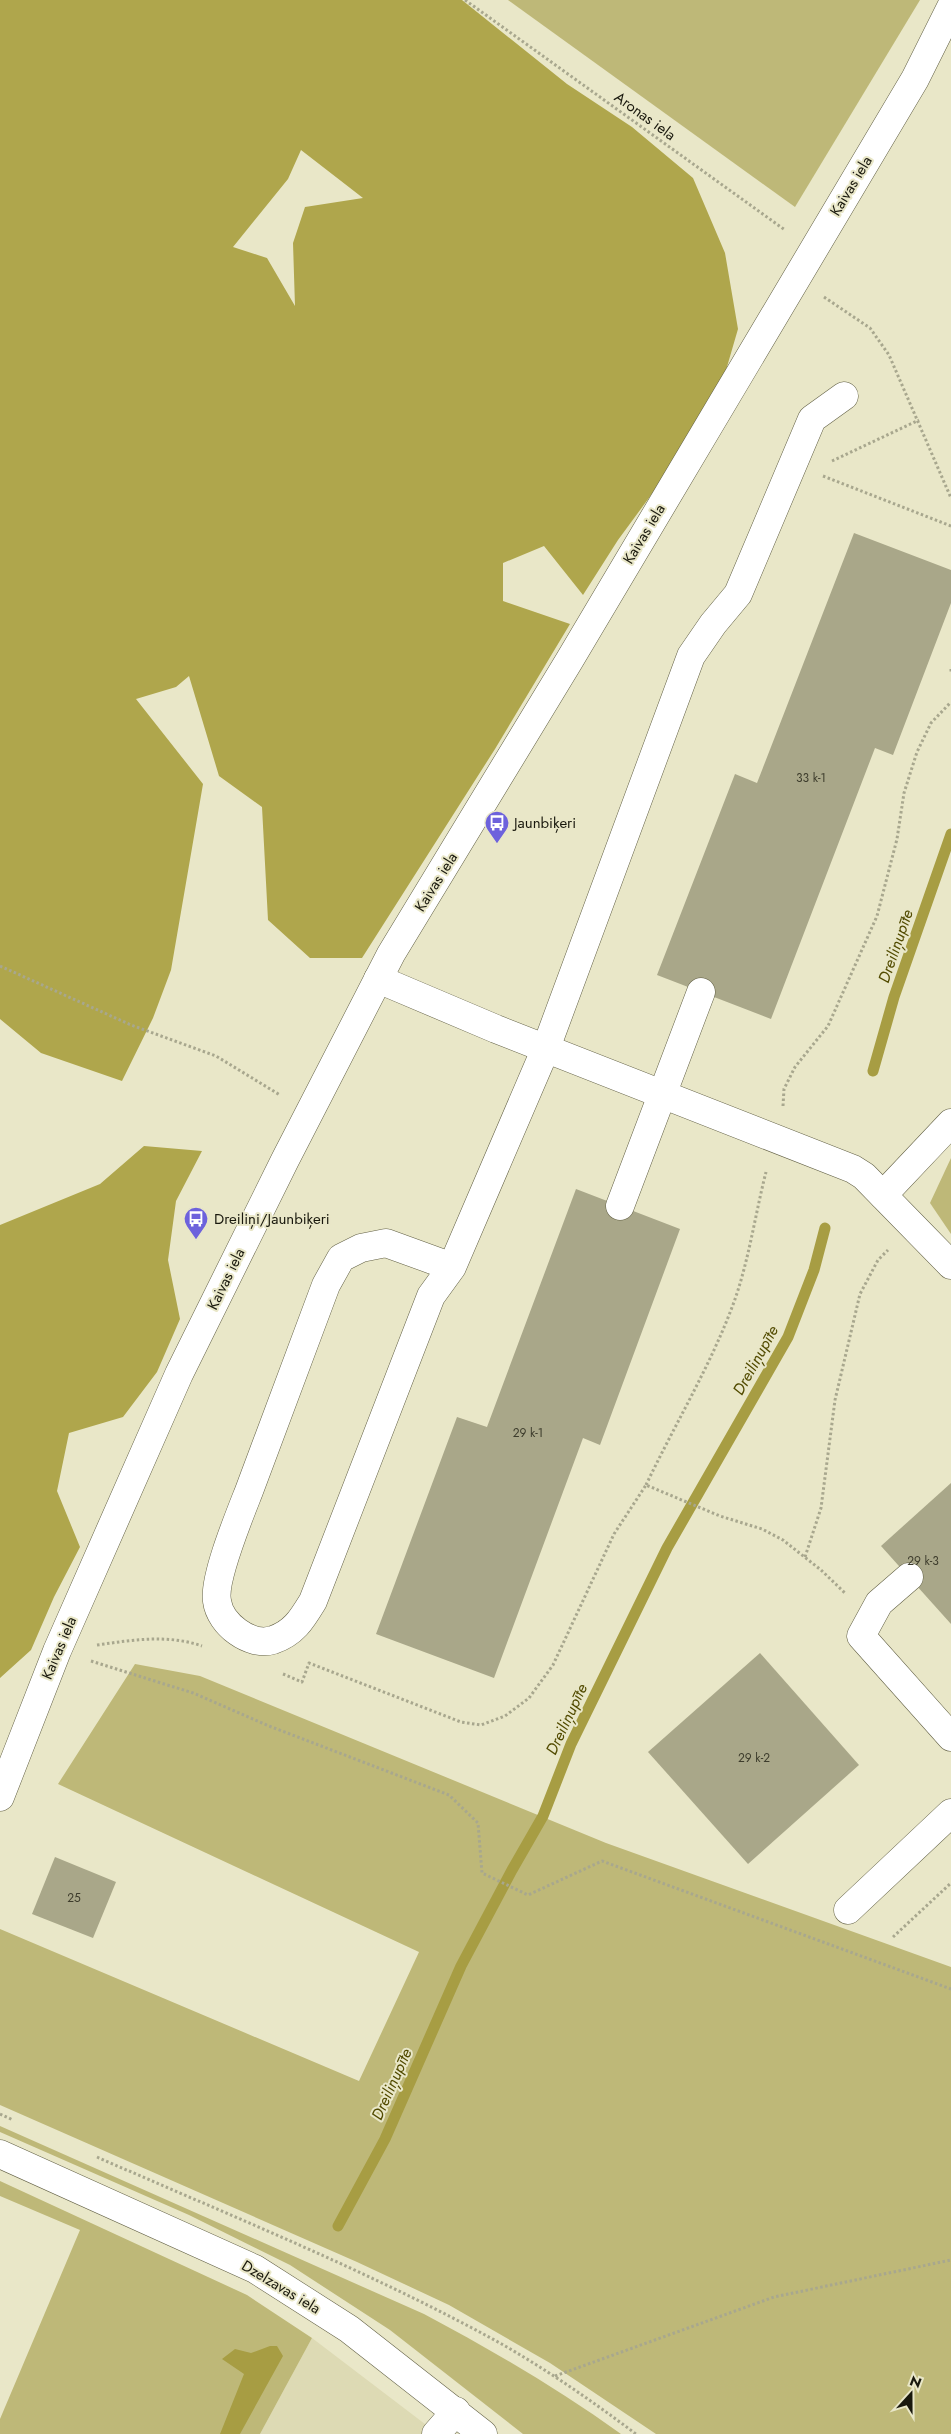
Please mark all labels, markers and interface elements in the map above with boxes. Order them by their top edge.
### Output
street label: Aronas iela [610,86,680,146]
street label: Kaivas iela [825,152,877,220]
street label: Kaivas iela [618,500,670,568]
house number: 33 k-1 [796,769,826,787]
bus stop icon: Jaunbiķeri [484,810,510,844]
place label: Jaunbiķeri [512,812,576,834]
street label: Kaivas iela [409,848,463,916]
water label: Dreiliņupīte [872,906,919,986]
bus stop icon: Dreiliņi/Jaunbiķeri [183,1206,209,1240]
place label: Dreiliņi/Jaunbiķeri [214,1208,330,1230]
street label: Kaivas iela [202,1244,250,1314]
water label: Dreiliņupīte [727,1321,784,1399]
house number: 29 k-1 [513,1424,543,1442]
house number: 29 k-3 [907,1552,939,1570]
street label: Kaivas iela [36,1613,82,1683]
water label: Dreiliņupīte [540,1680,593,1759]
house number: 29 k-2 [738,1749,770,1767]
house number: 25 [67,1889,81,1907]
water label: Dreiliņupīte [365,2045,417,2124]
street label: Dzelzavas iela [237,2255,325,2319]
north arrow [886,2369,936,2419]
text: N [907,2371,924,2393]

